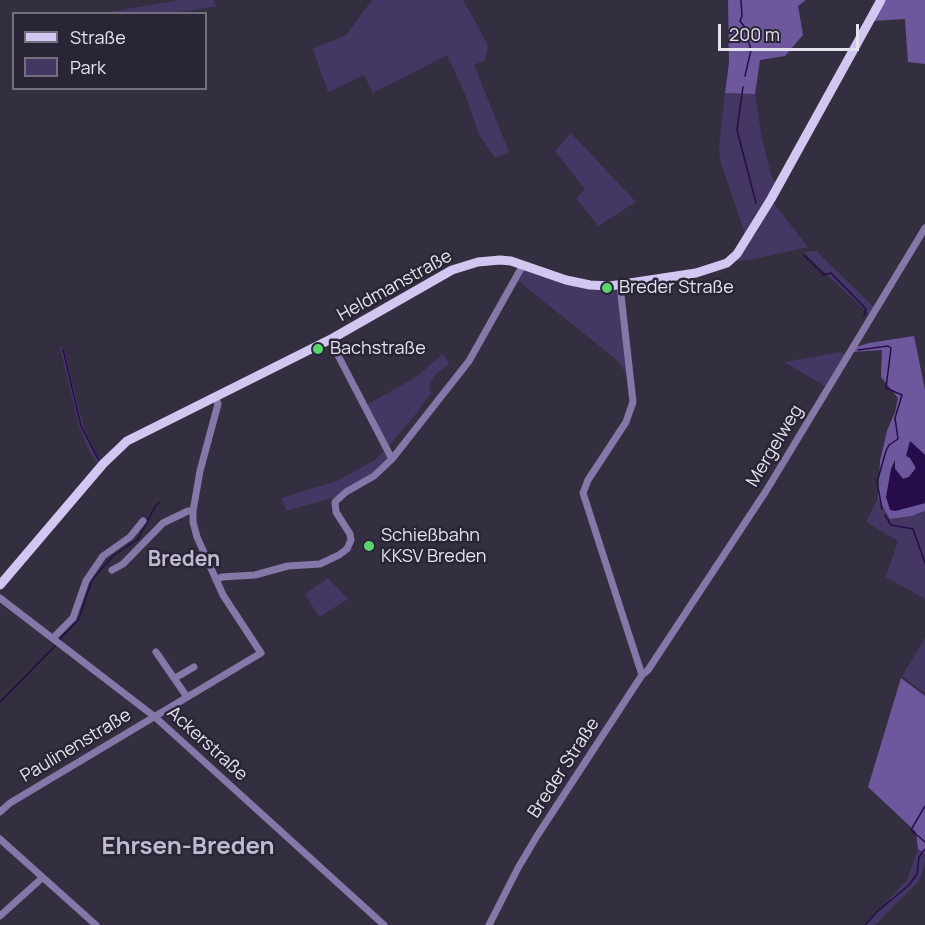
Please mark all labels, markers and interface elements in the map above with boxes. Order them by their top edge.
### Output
legend [12,12,207,90]
scale bar [721,12,862,50]
text: 200 m [729,22,780,46]
text: Straße [70,25,126,49]
text: Park [70,55,106,79]
street label: Heldmanstraße [334,246,456,326]
place label: Breder Straße [619,277,734,299]
marker: Breder Straße [600,281,614,295]
place label: Bachstraße [330,338,426,360]
marker: Bachstraße [311,342,325,356]
street label: Mergelweg [742,401,808,491]
place label: Schießbahn KKSV Breden [381,525,486,568]
marker: Schießbahn KKSV Breden [362,539,376,553]
district label: Breden [148,547,220,573]
street label: Ackerstraße [162,702,252,786]
street label: Paulinenstraße [17,704,135,788]
street label: Breder Straße [524,714,604,822]
district label: Ehrsen-Breden [101,833,275,861]

